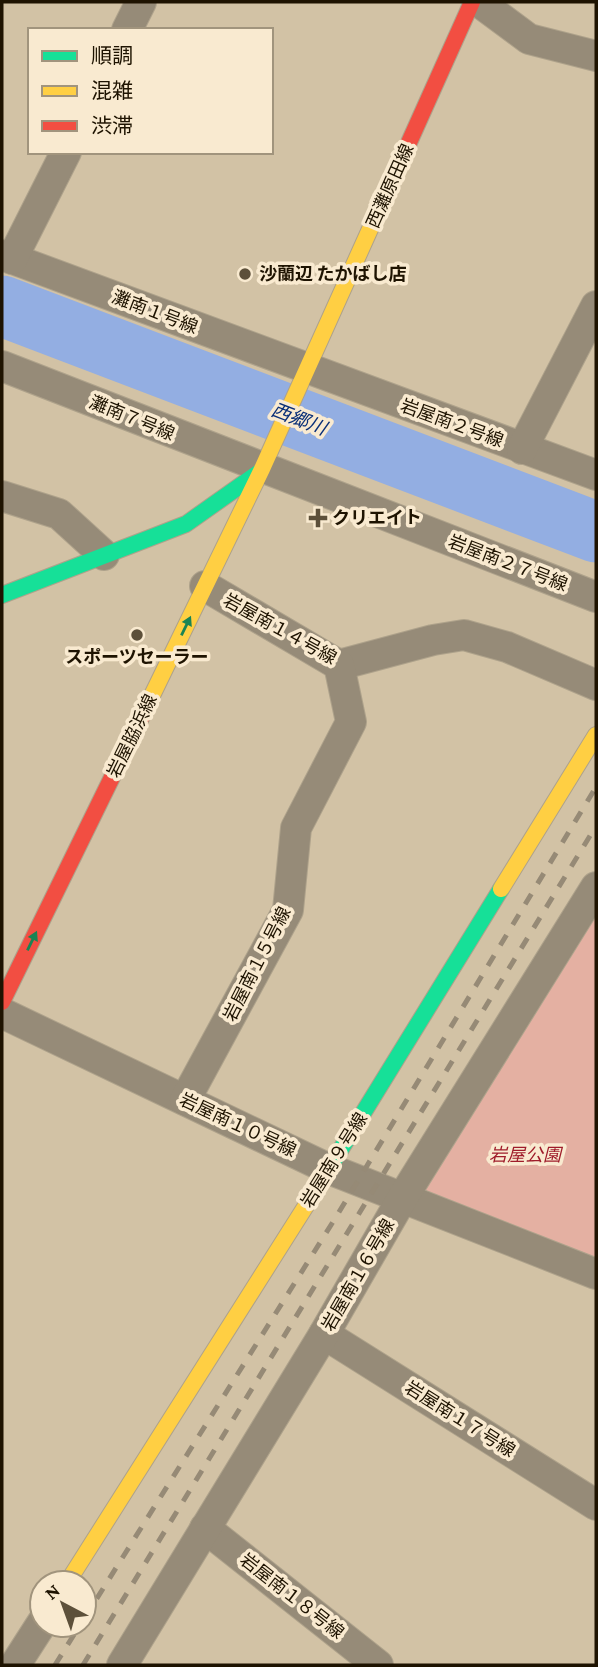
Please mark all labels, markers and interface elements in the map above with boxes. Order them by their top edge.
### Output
legend [28,28,273,154]
text: 順調 [91,44,133,68]
text: 混雑 [91,79,133,103]
text: 渋滞 [91,114,133,138]
street label: 西灘原田線 [363,141,417,231]
place label: 沙蘭辺 たかばし店 [259,264,406,284]
marker: 沙蘭辺 たかばし店 [237,266,253,282]
street label: 灘南１号線 [109,287,201,337]
street label: 灘南７号線 [87,392,177,444]
street label: 岩屋南２号線 [398,395,506,451]
water label: 西郷川 [269,399,331,440]
place label: クリエイト [332,508,422,528]
marker: クリエイト [310,510,326,526]
street label: 岩屋南２７号線 [446,531,570,595]
street label: 岩屋南１４号線 [220,590,340,668]
one-way arrow [180,616,191,636]
marker: スポーツセーラー [129,627,145,643]
place label: スポーツセーラー [65,647,209,667]
street label: 岩屋脇浜線 [103,691,161,781]
street label: 岩屋南１５号線 [219,903,295,1025]
one-way arrow [26,931,37,951]
street label: 岩屋南１０号線 [177,1089,299,1161]
street label: 岩屋南９号線 [297,1109,371,1211]
park label: 岩屋公園 [489,1145,564,1165]
street label: 岩屋南１６号線 [318,1215,398,1335]
street label: 岩屋南１７号線 [401,1377,519,1461]
street label: 岩屋南１８号線 [236,1549,348,1643]
north arrow [28,1569,98,1639]
text: N [40,1579,64,1604]

